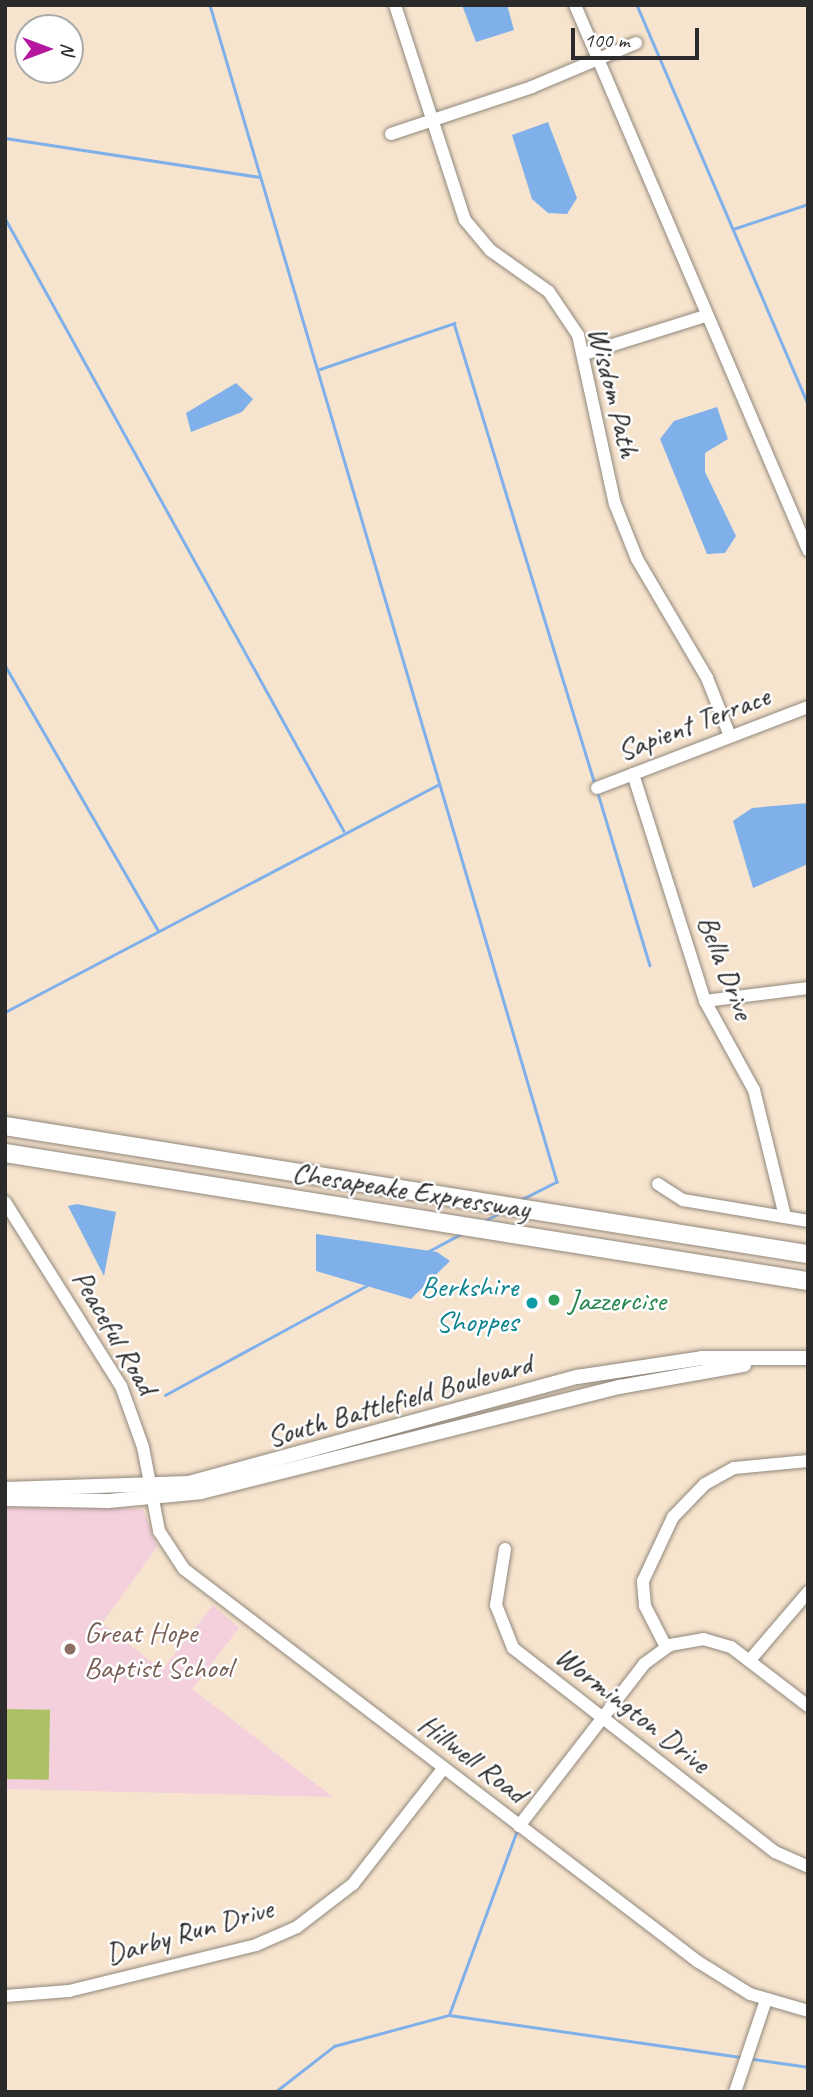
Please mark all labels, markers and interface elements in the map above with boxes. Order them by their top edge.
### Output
north arrow [14,14,84,84]
scale bar [575,14,703,58]
text: 100 m [584,27,629,53]
text: N [56,43,80,55]
street label: Wisdom Path [580,323,648,461]
street label: Sapient Terrace [612,678,774,768]
street label: Bella Drive [690,910,762,1024]
street label: Chesapeake Expressway [290,1154,532,1226]
street label: Peaceful Road [65,1263,165,1401]
place label: Berkshire Shoppes [421,1268,518,1338]
place label: Jazzercise [568,1282,666,1318]
marker: Jazzercise [546,1292,562,1308]
marker: Berkshire Shoppes [524,1295,540,1311]
street label: South Battlefield Boulevard [262,1345,536,1455]
place label: Great Hope Baptist School [84,1614,232,1684]
street label: Wormington Drive [549,1637,717,1781]
marker: Great Hope Baptist School [62,1641,78,1657]
street label: Hillwell Road [412,1706,534,1810]
street label: Darby Run Drive [101,1890,277,1972]

